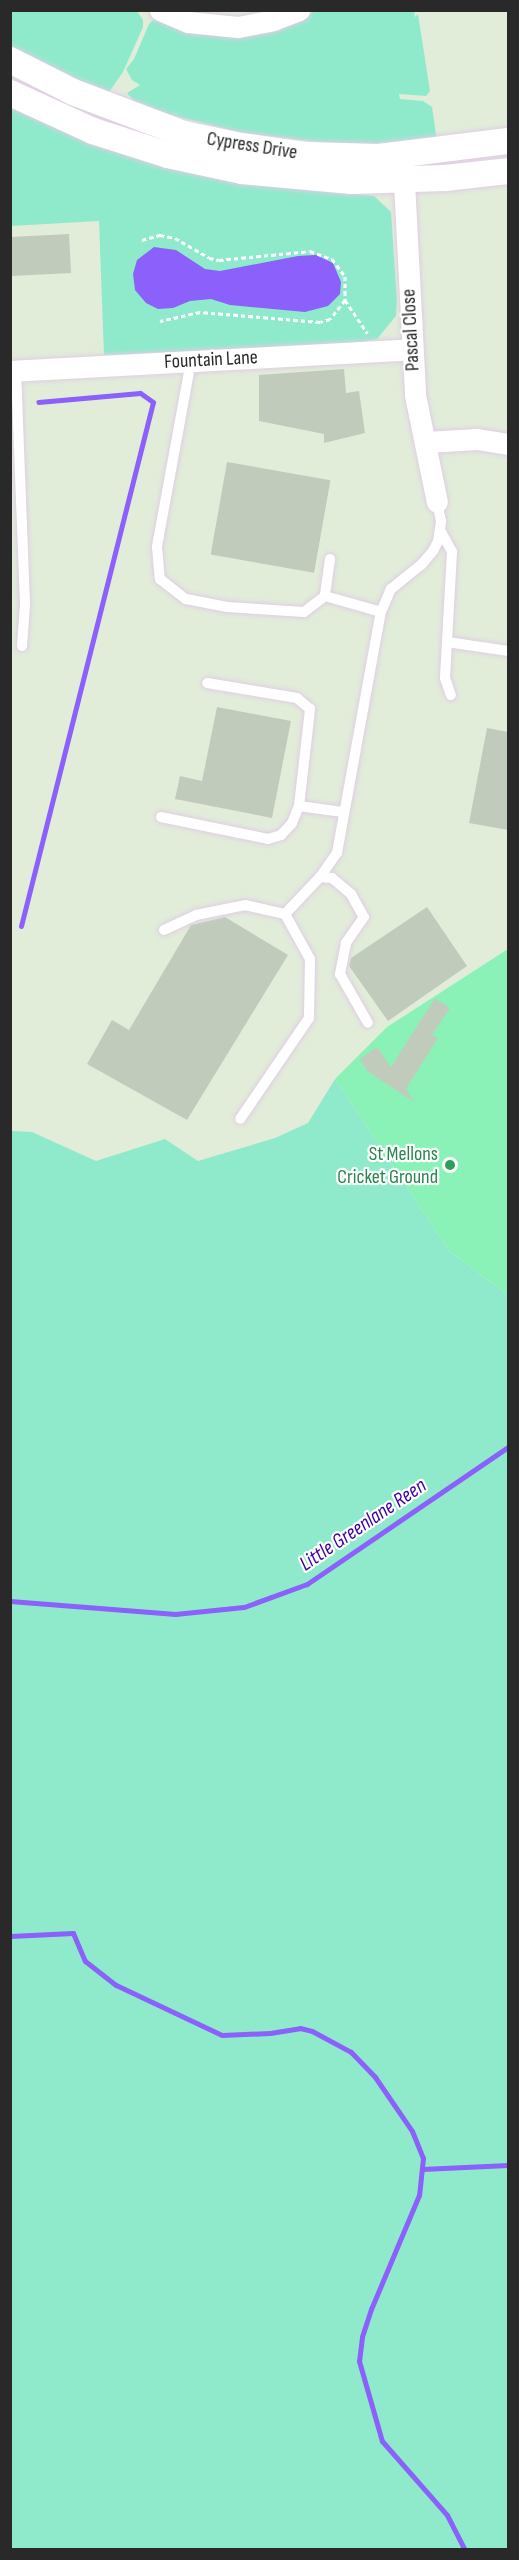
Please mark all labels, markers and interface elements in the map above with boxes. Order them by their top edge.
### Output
street label: Cypress Drive [205,127,299,165]
street label: Pascal Close [397,288,425,372]
street label: Fountain Lane [164,346,258,374]
place label: St Mellons Cricket Ground [337,1142,438,1189]
marker: St Mellons Cricket Ground [443,1158,457,1172]
water label: Little Greenlane Reen [295,1473,431,1577]

